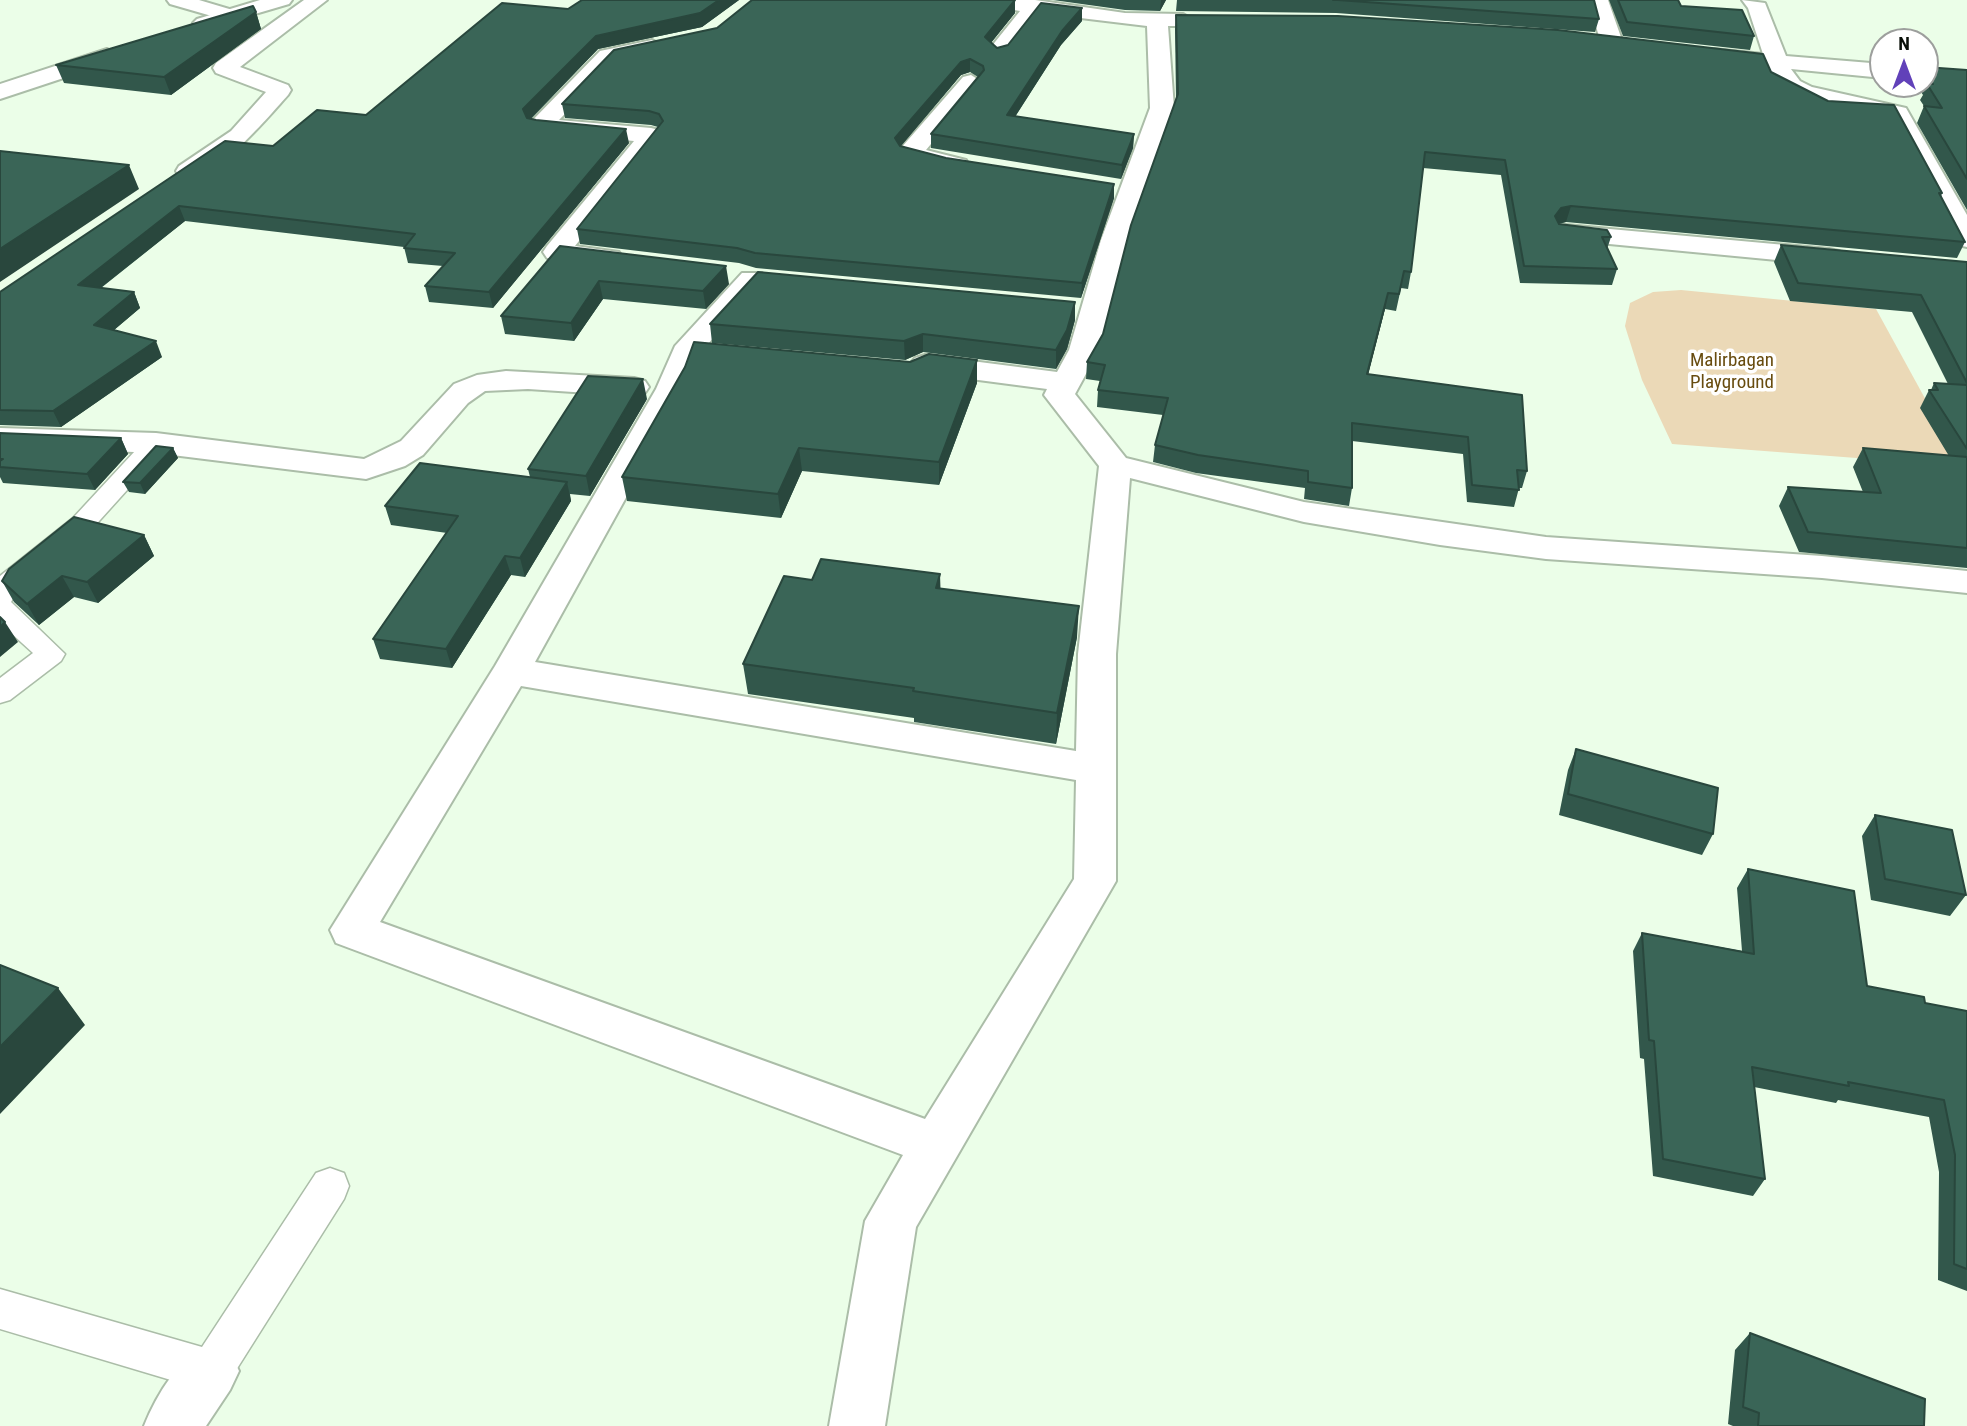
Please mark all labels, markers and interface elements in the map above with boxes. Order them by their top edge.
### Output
north arrow [1869,28,1939,98]
text: N [1898,32,1910,55]
park label: Malirbagan Playground [1690,350,1774,394]

